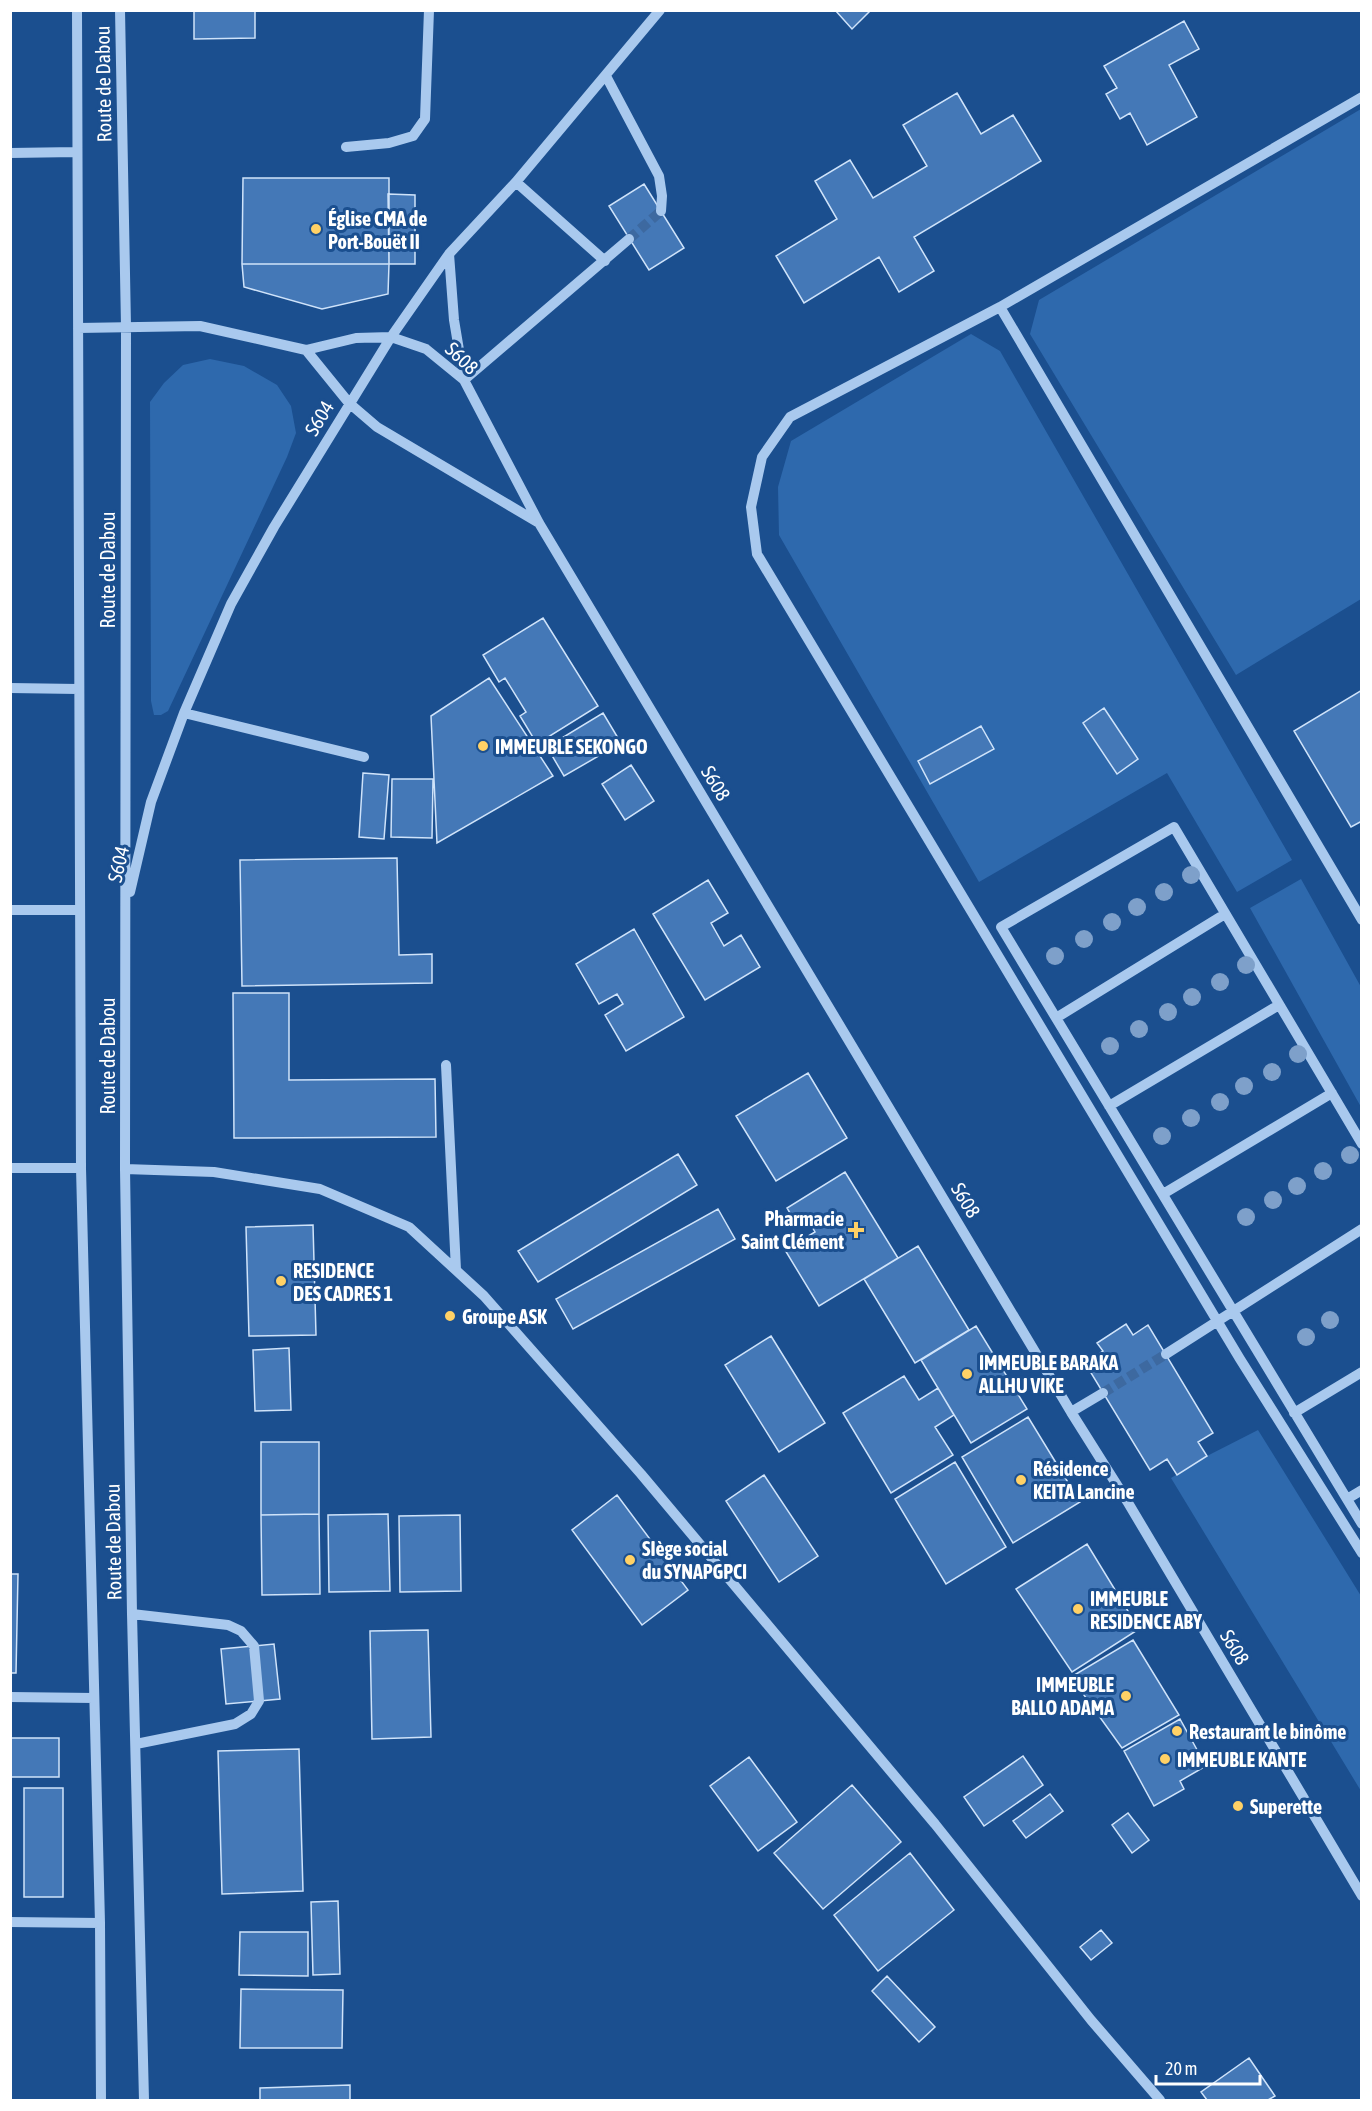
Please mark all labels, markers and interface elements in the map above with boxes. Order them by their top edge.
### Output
street label: Route de Dabou [90,25,116,143]
place label: Église CMA de Port-Bouët II [328,207,427,253]
marker: Église CMA de Port-Bouët II [309,222,323,236]
street label: S608 [441,337,483,379]
street label: S604 [300,396,338,440]
street label: Route de Dabou [96,512,119,628]
place label: IMMEUBLE SEKONGO [495,735,648,758]
marker: IMMEUBLE SEKONGO [476,739,490,753]
street label: S608 [697,761,735,805]
street label: S604 [103,844,133,884]
street label: Route de Dabou [96,998,119,1114]
street label: S608 [947,1178,985,1222]
place label: Pharmacie Saint Clément [741,1207,844,1253]
marker: Pharmacie Saint Clément [849,1223,863,1237]
place label: RESIDENCE DES CADRES 1 [293,1259,393,1305]
marker: RESIDENCE DES CADRES 1 [274,1274,288,1288]
place label: Groupe ASK [462,1305,547,1328]
marker: Groupe ASK [443,1309,457,1323]
place label: IMMEUBLE BARAKA ALLHU VIKE [978,1351,1119,1397]
marker: IMMEUBLE BARAKA ALLHU VIKE [960,1367,974,1381]
place label: Résidence KEITA Lancine [1033,1457,1134,1503]
marker: Résidence KEITA Lancine [1014,1473,1028,1487]
street label: Route de Dabou [100,1483,126,1601]
place label: SIège social du SYNAPGPCI [642,1537,747,1583]
marker: SIège social du SYNAPGPCI [623,1553,637,1567]
place label: IMMEUBLE RESIDENCE ABY [1090,1587,1203,1633]
marker: IMMEUBLE RESIDENCE ABY [1071,1602,1085,1616]
street label: S608 [1216,1625,1254,1669]
place label: IMMEUBLE BALLO ADAMA [1011,1673,1114,1719]
marker: IMMEUBLE BALLO ADAMA [1119,1689,1133,1703]
place label: Restaurant le binôme [1189,1720,1346,1743]
marker: Restaurant le binôme [1170,1724,1184,1738]
place label: IMMEUBLE KANTE [1177,1748,1307,1771]
marker: IMMEUBLE KANTE [1158,1752,1172,1766]
place label: Superette [1250,1795,1322,1818]
marker: Superette [1231,1799,1245,1813]
scale bar [1156,2048,1260,2086]
text: 20 m [1165,2058,1197,2079]

